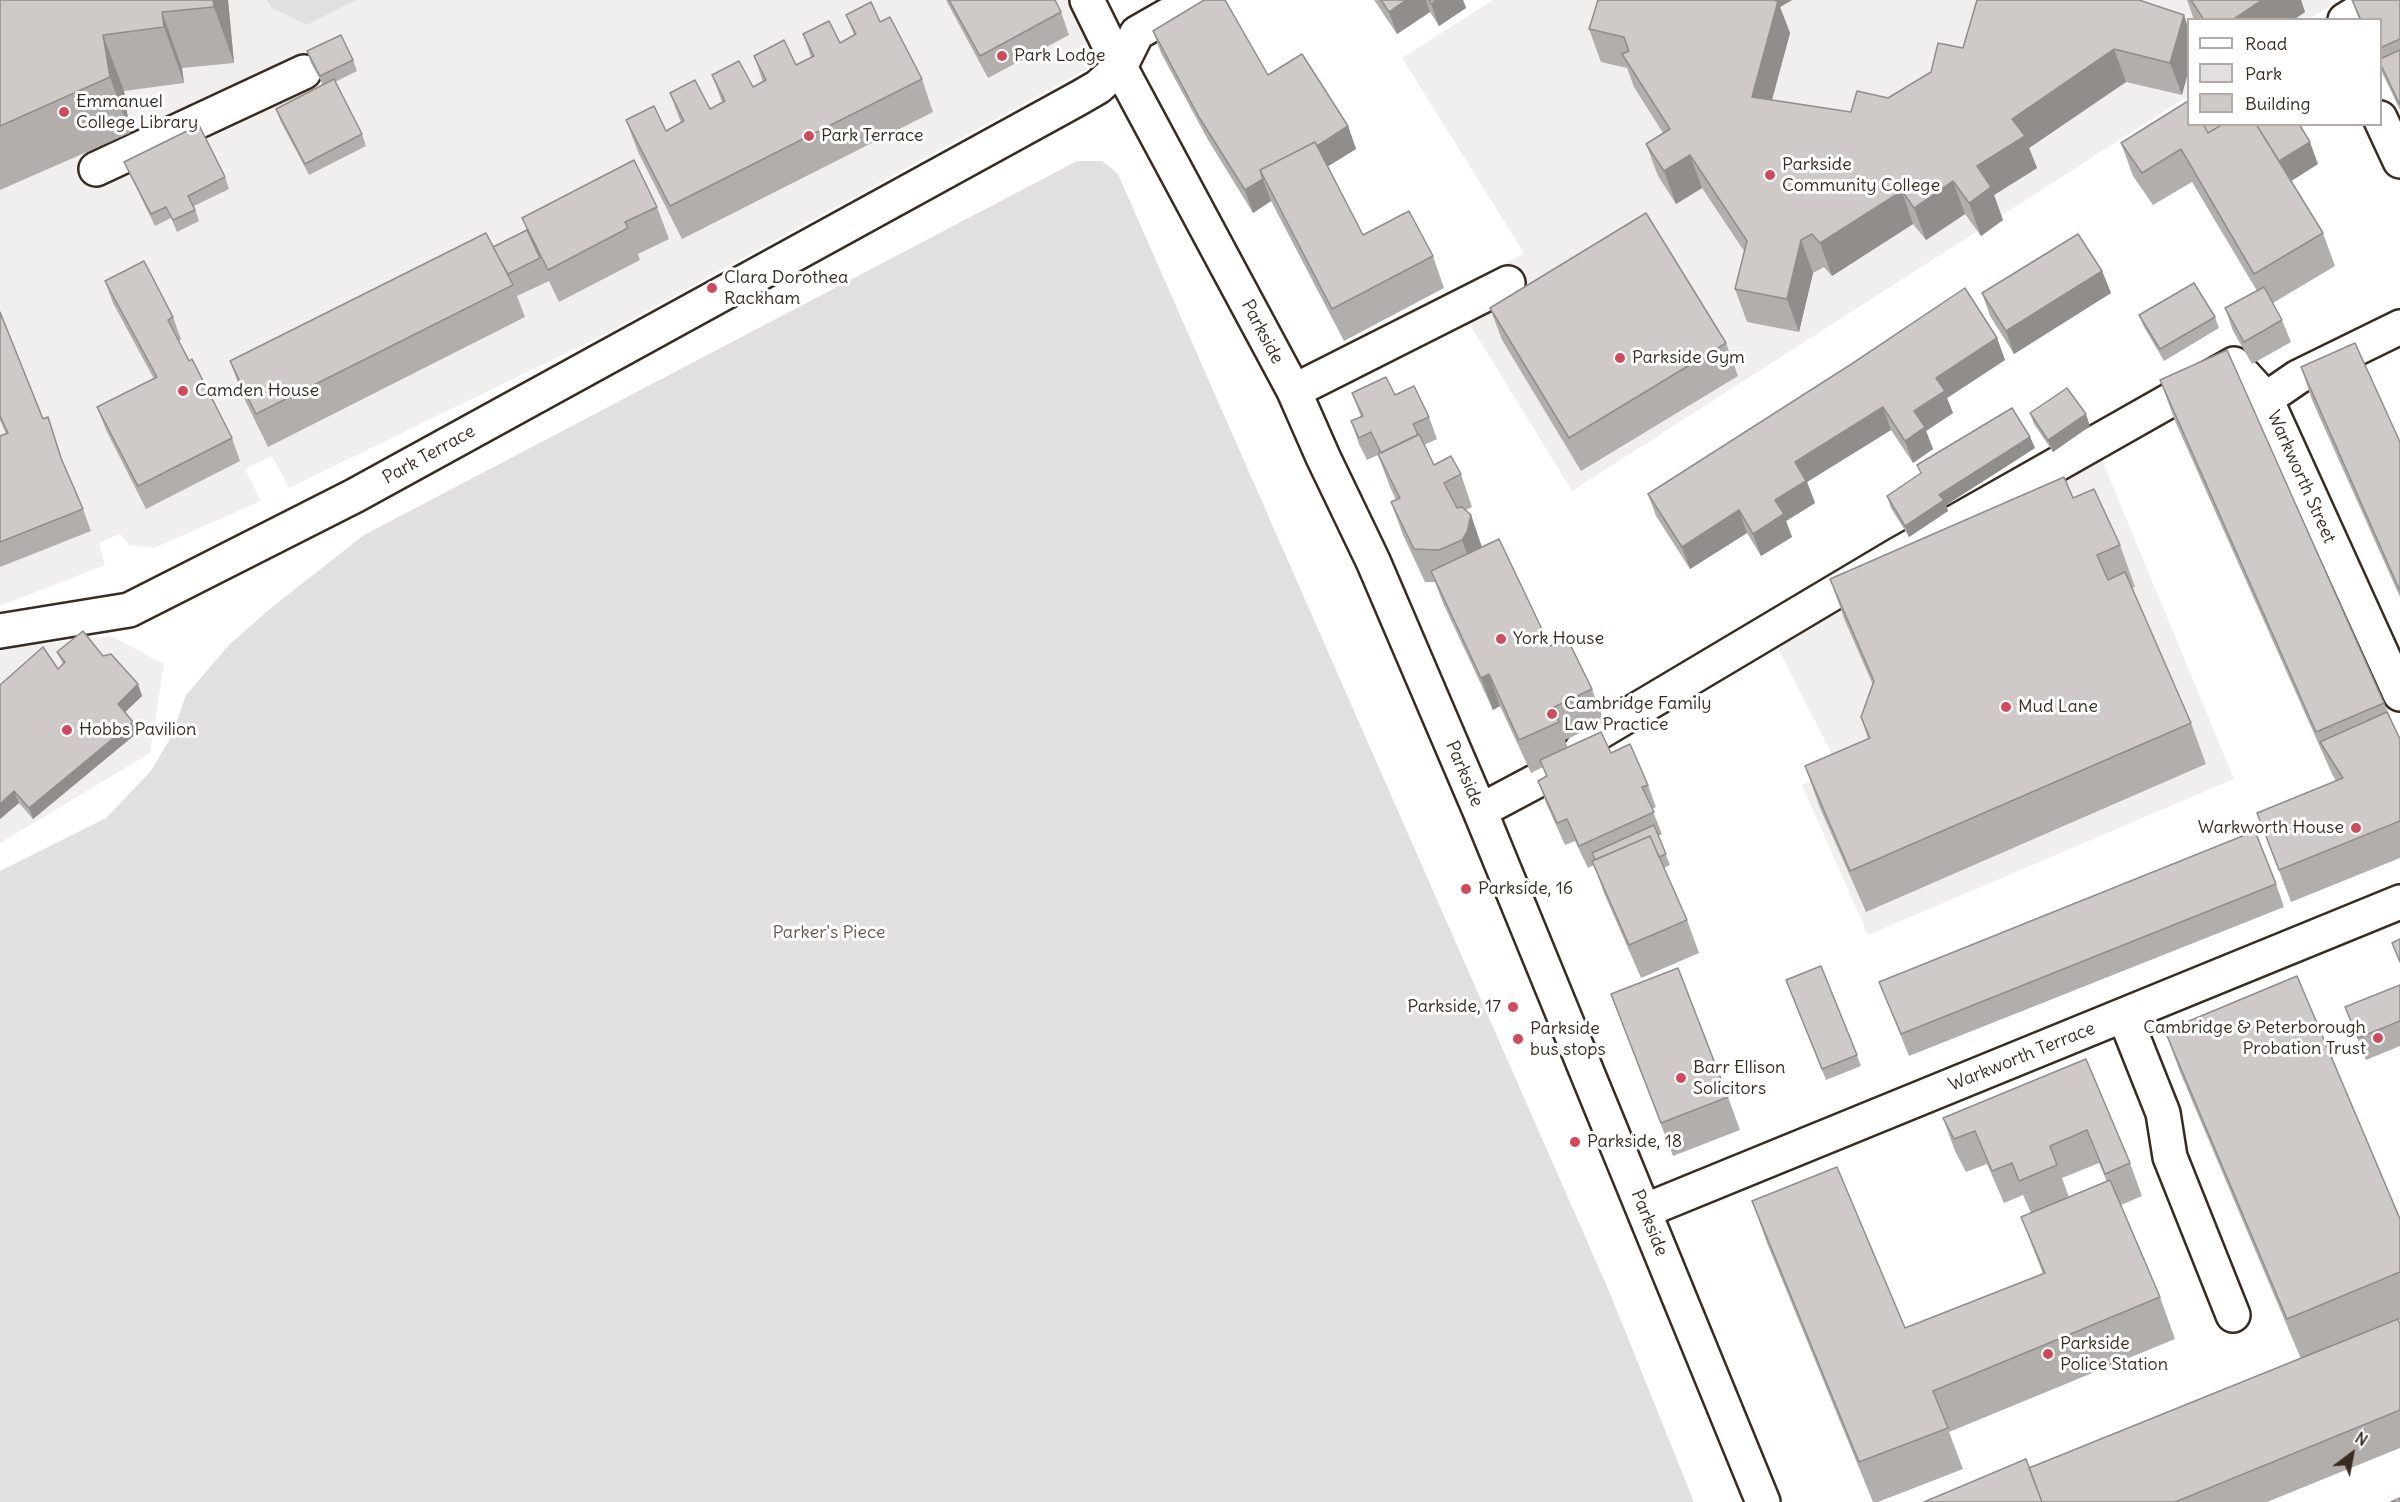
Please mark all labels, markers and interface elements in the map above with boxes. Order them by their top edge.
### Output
legend [2187,18,2382,126]
text: Road [2245,32,2287,55]
place label: Park Lodge [1014,45,1105,67]
marker: Park Lodge [995,49,1009,63]
text: Park [2245,62,2282,85]
place label: Emmanuel College Library [76,91,198,134]
text: Building [2245,92,2310,115]
marker: Emmanuel College Library [57,105,71,119]
place label: Park Terrace [821,125,924,147]
marker: Park Terrace [802,129,816,143]
place label: Parkside Community College [1782,154,1940,196]
marker: Parkside Community College [1763,168,1777,182]
place label: Clara Dorothea Rackham [724,267,848,310]
marker: Clara Dorothea Rackham [705,281,719,295]
street label: Parkside [1236,296,1288,368]
place label: Parkside Gym [1632,347,1745,369]
marker: Parkside Gym [1613,351,1627,365]
place label: Camden House [195,380,319,402]
marker: Camden House [176,384,190,398]
street label: Warkworth Street [2262,407,2340,547]
street label: Park Terrace [379,421,479,489]
place label: York House [1513,628,1604,650]
marker: York House [1494,632,1508,646]
place label: Cambridge Family Law Practice [1564,693,1711,736]
place label: Mud Lane [2018,696,2098,718]
marker: Mud Lane [1999,700,2013,714]
marker: Cambridge Family Law Practice [1545,707,1559,721]
place label: Hobbs Pavilion [79,719,196,741]
marker: Hobbs Pavilion [60,723,74,737]
street label: Parkside [1440,738,1488,810]
place label: Warkworth House [2198,817,2344,839]
marker: Warkworth House [2349,821,2363,835]
place label: Parkside, 16 [1478,878,1573,900]
marker: Parkside, 16 [1459,882,1473,896]
park label: Parker's Piece [772,922,886,944]
place label: Parkside, 17 [1407,996,1501,1018]
marker: Parkside, 17 [1506,1000,1520,1014]
place label: Cambridge & Peterborough Probation Trust [2143,1017,2366,1060]
place label: Parkside bus stops [1530,1018,1606,1060]
street label: Warkworth Terrace [1946,1018,2098,1096]
marker: Cambridge & Peterborough Probation Trust [2371,1031,2385,1045]
marker: Parkside bus stops [1511,1032,1525,1046]
place label: Barr Ellison Solicitors [1693,1057,1785,1100]
marker: Barr Ellison Solicitors [1674,1071,1688,1085]
place label: Parkside, 18 [1587,1131,1682,1153]
marker: Parkside, 18 [1568,1135,1582,1149]
street label: Parkside [1626,1187,1672,1259]
place label: Parkside Police Station [2060,1333,2168,1376]
marker: Parkside Police Station [2041,1347,2055,1361]
north arrow [2322,1424,2382,1484]
text: N [2352,1427,2372,1450]

